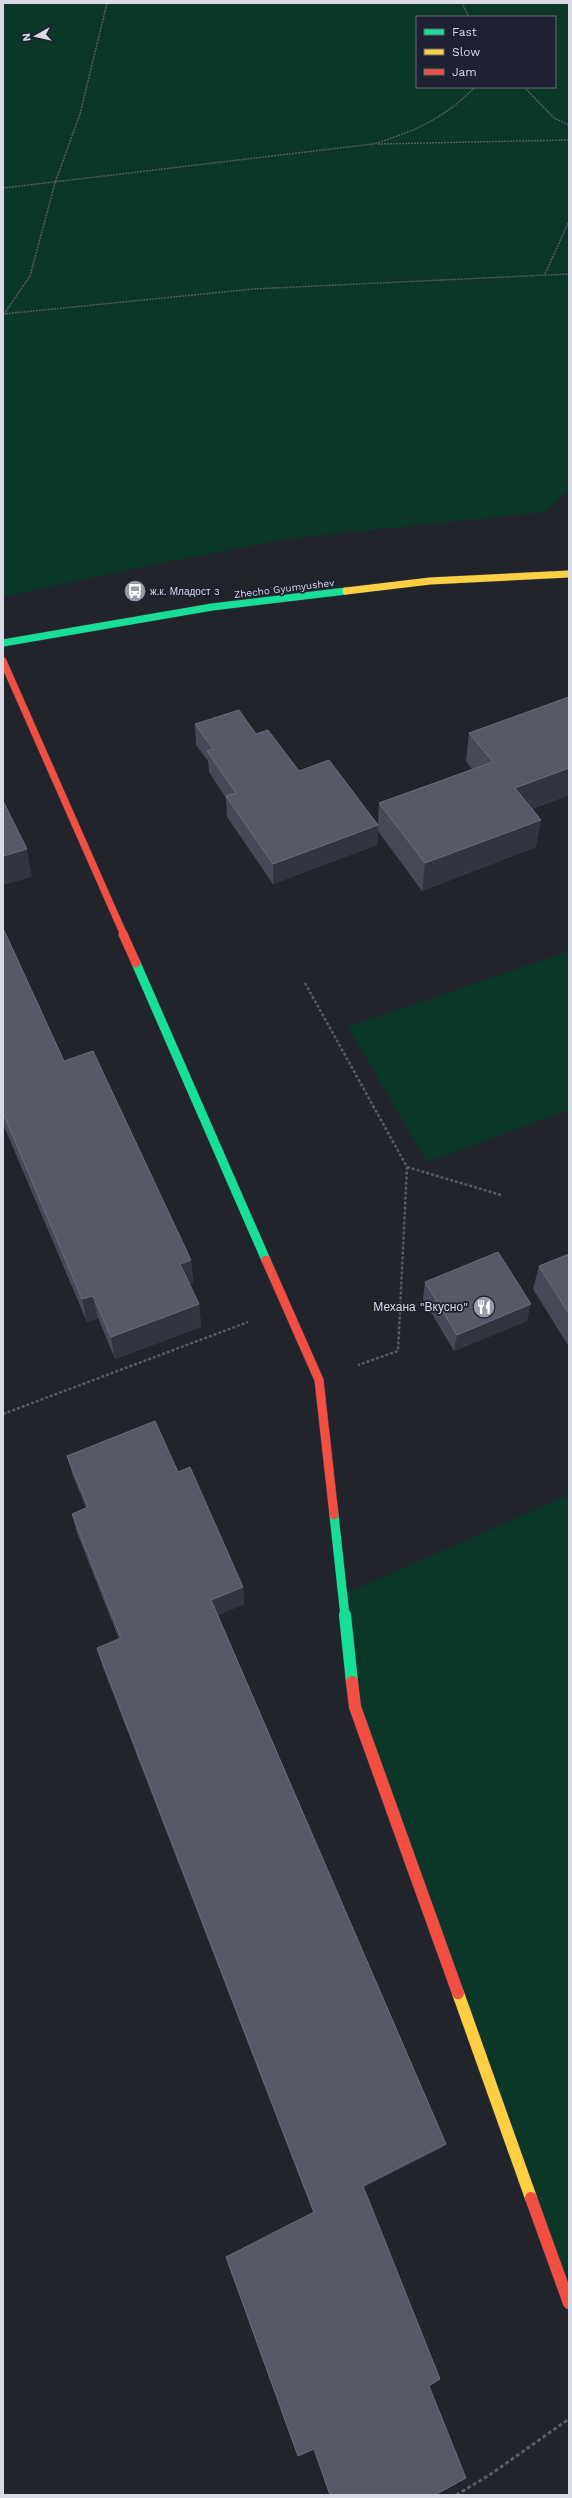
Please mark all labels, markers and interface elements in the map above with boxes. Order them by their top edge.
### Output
north arrow [16,16,56,56]
legend [416,16,556,88]
text: Fast [452,25,477,39]
text: N [20,32,34,42]
text: Slow [452,45,480,59]
text: Jam [452,65,477,79]
street label: Zhecho Gyumyushev [233,577,336,600]
bus stop icon: ж.к. Младост 3 [122,578,148,604]
place label: ж.к. Младост 3 [150,586,220,597]
restaurant icon: Механа "Вкусно" [471,1294,497,1320]
place label: Механа "Вкусно" [373,1300,468,1314]

